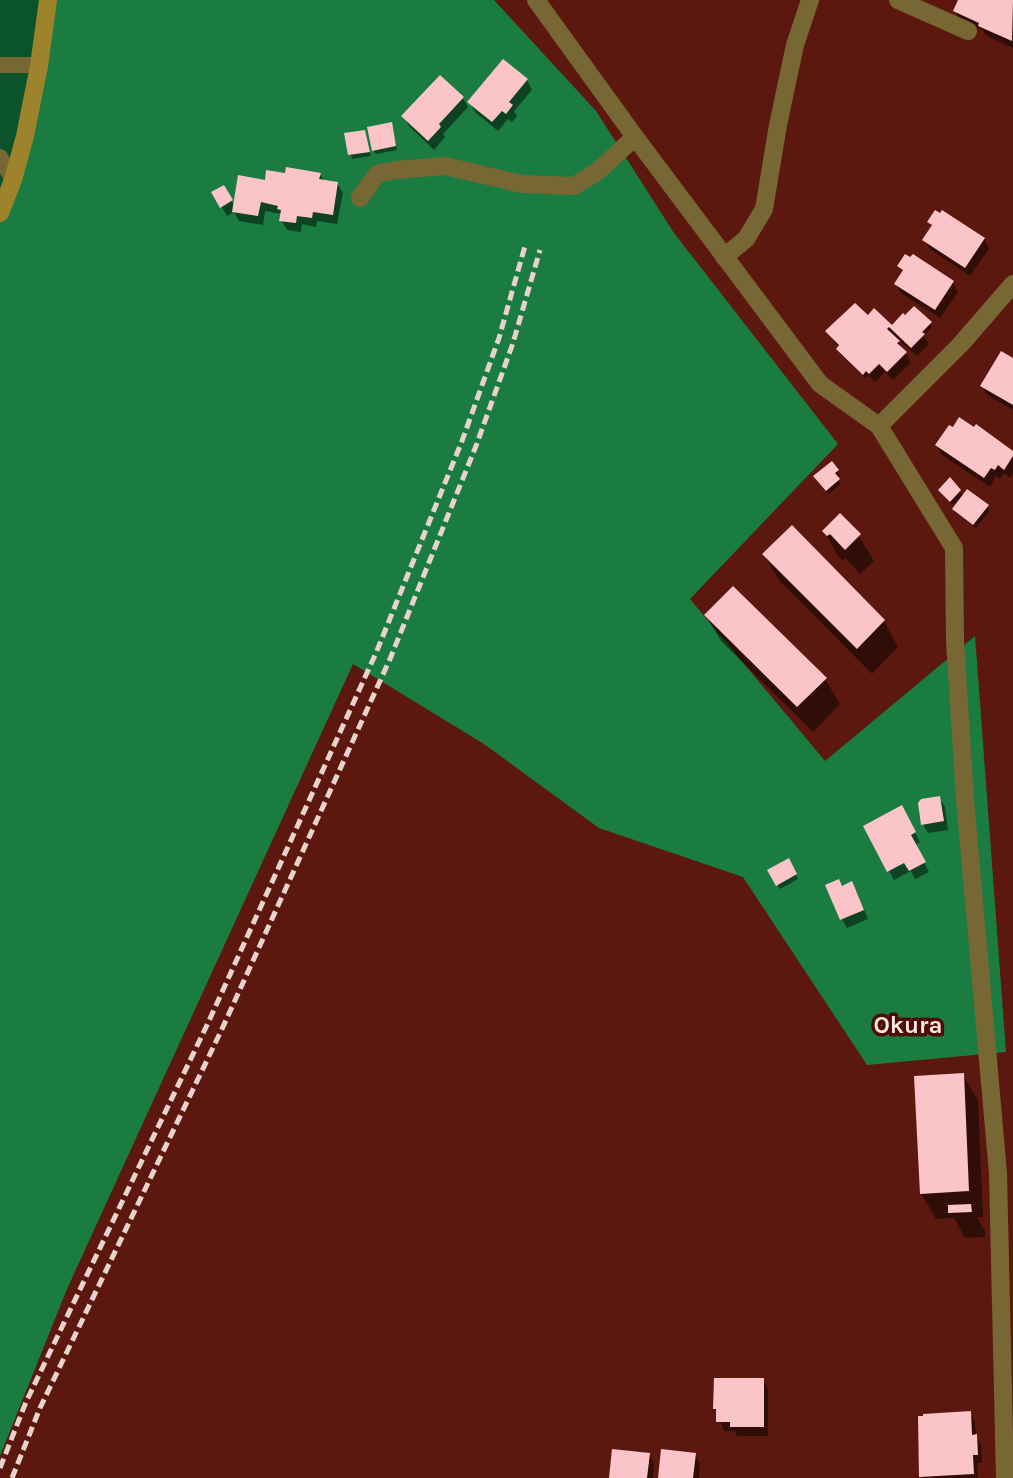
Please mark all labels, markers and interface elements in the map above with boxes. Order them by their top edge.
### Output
district label: Okura [873,1012,943,1040]

